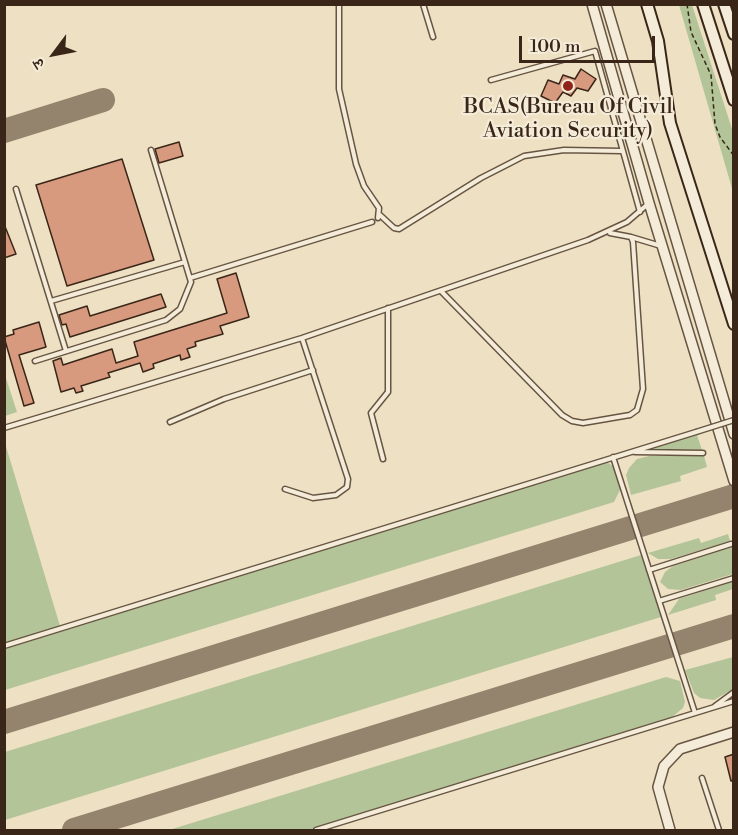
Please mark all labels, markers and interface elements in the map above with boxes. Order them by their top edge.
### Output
north arrow [24,24,84,84]
scale bar [522,24,658,62]
text: 100 m [530,35,581,58]
text: उ [28,55,49,72]
marker: BCAS(Bureau Of Civil Aviation Security) [561,79,575,93]
place label: BCAS(Bureau Of Civil Aviation Security) [463,95,673,145]

